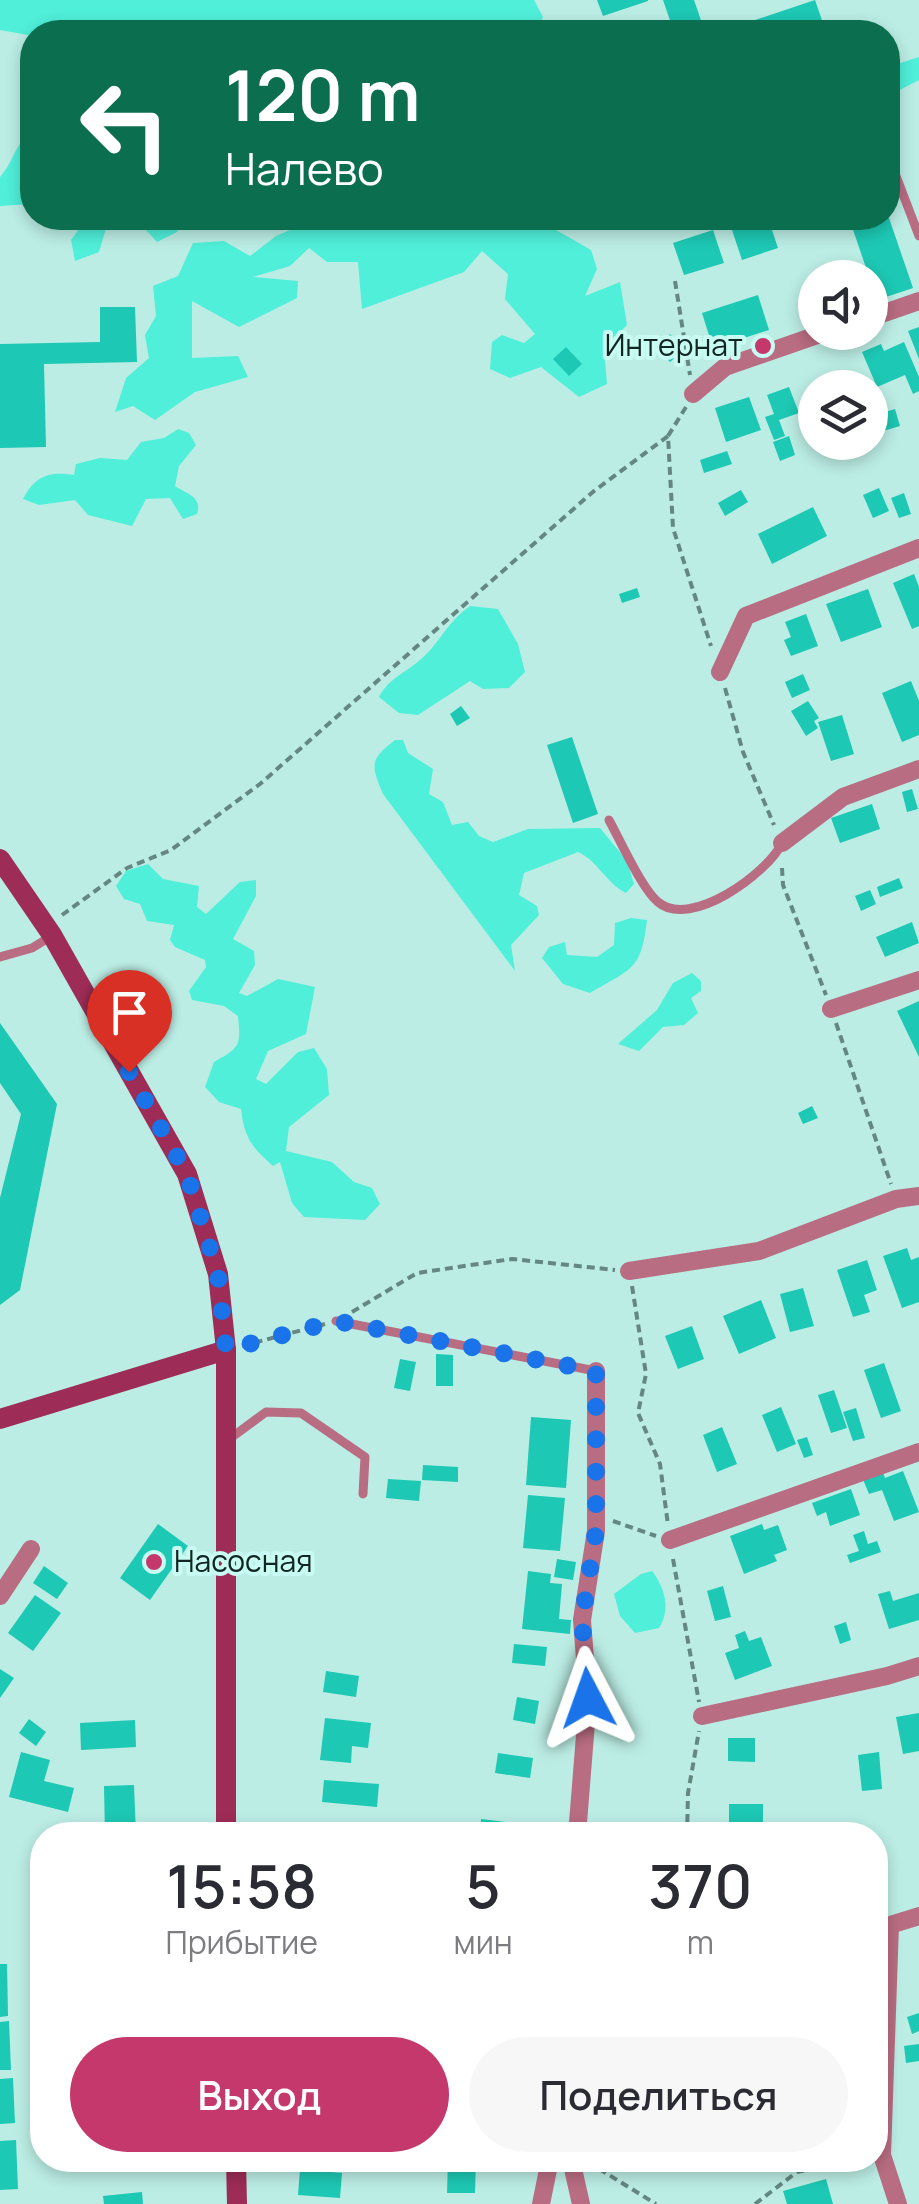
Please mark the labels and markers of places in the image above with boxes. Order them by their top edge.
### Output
place label: Интернат [605,324,743,365]
marker: Интернат [752,335,774,357]
pin [87,970,172,1073]
place label: Насосная [174,1540,313,1581]
marker: Насосная [143,1551,165,1573]

